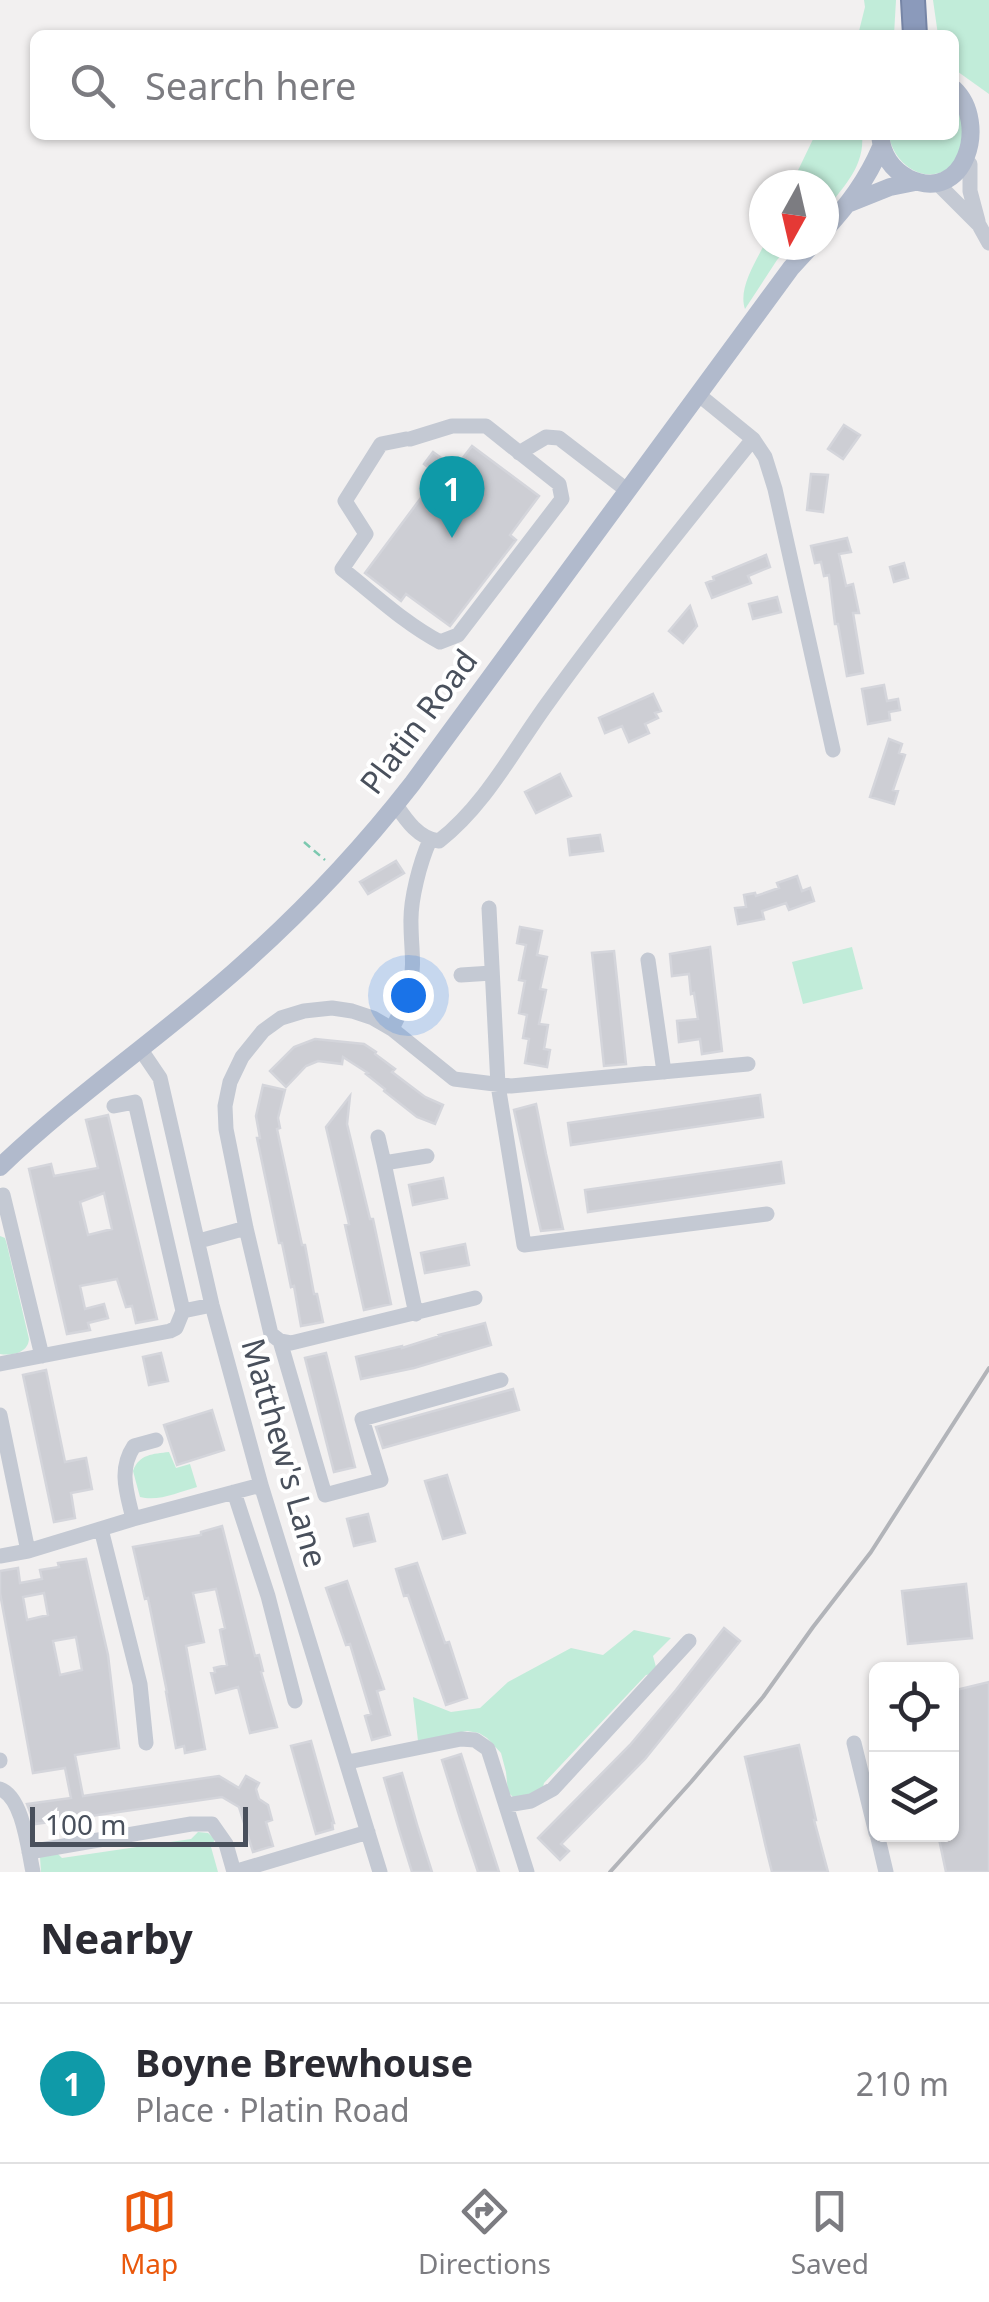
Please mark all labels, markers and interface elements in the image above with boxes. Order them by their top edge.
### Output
search box [30,30,959,140]
icon: search [65,58,120,113]
text: Search here [145,59,356,111]
north arrow [749,170,839,260]
pin: 1 [420,456,484,538]
street label: Platin Road [349,640,486,802]
your location [383,970,434,1021]
street label: Matthew's Lane [232,1333,339,1572]
map controls [869,1662,959,1842]
button: locate [869,1662,959,1752]
button: layers [869,1752,959,1842]
scale bar [30,1802,248,1846]
text: 100 m [45,1805,127,1843]
text: Nearby [40,1909,193,1966]
text: Boyne Brewhouse [135,2036,473,2088]
text: 1 [63,2062,82,2105]
text: 210 m [856,2062,949,2105]
text: Place · Platin Road [135,2088,410,2131]
tab: Map [120,2184,178,2282]
tab: Directions [418,2184,551,2282]
tab: Saved [791,2184,869,2282]

